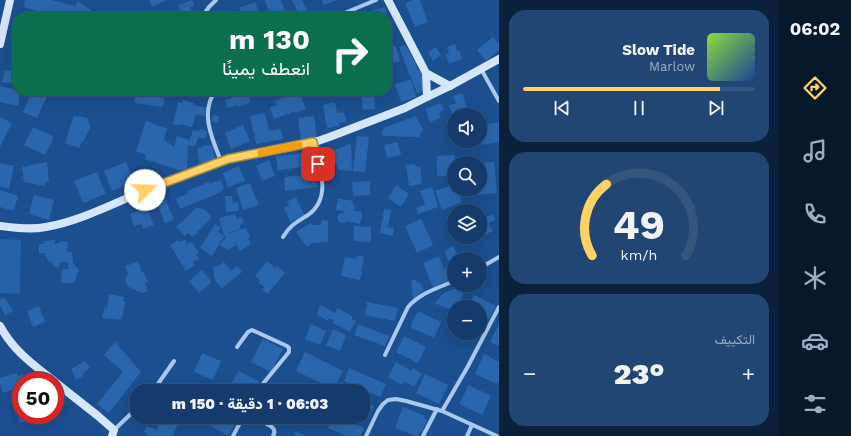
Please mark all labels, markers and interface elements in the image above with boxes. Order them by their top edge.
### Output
text: 06:02 [790,18,840,39]
text: 130 m [229,23,310,56]
icon: right [324,28,376,80]
text: Slow Tide [622,41,695,59]
text: انعطف يمينًا [222,58,310,79]
text: Marlow [649,59,695,74]
icon: directions [801,74,829,102]
icon: previous [551,97,573,119]
icon: pause [628,97,650,119]
icon: next [705,97,727,119]
map controls [447,108,487,340]
button: sound [447,108,487,148]
icon: music [801,137,829,165]
pin [301,147,335,181]
icon: arrive [307,153,329,175]
button: search [447,156,487,196]
position arrow [124,169,166,211]
text: 49 [613,200,665,249]
icon: phone [801,200,829,228]
button: layers [447,204,487,244]
text: km/h [621,247,657,263]
button: + [447,252,487,292]
icon: climate [801,264,829,292]
button: − [447,300,487,340]
icon: car [801,327,829,355]
text: التكييف [715,332,755,347]
text: 23° [613,356,665,391]
text: − [523,361,536,386]
text: + [742,361,755,386]
speed limit sign: 50 [12,372,64,424]
icon: filters [801,390,829,418]
text: 06:03 · 1 دقيقة · 150 m [172,395,328,413]

